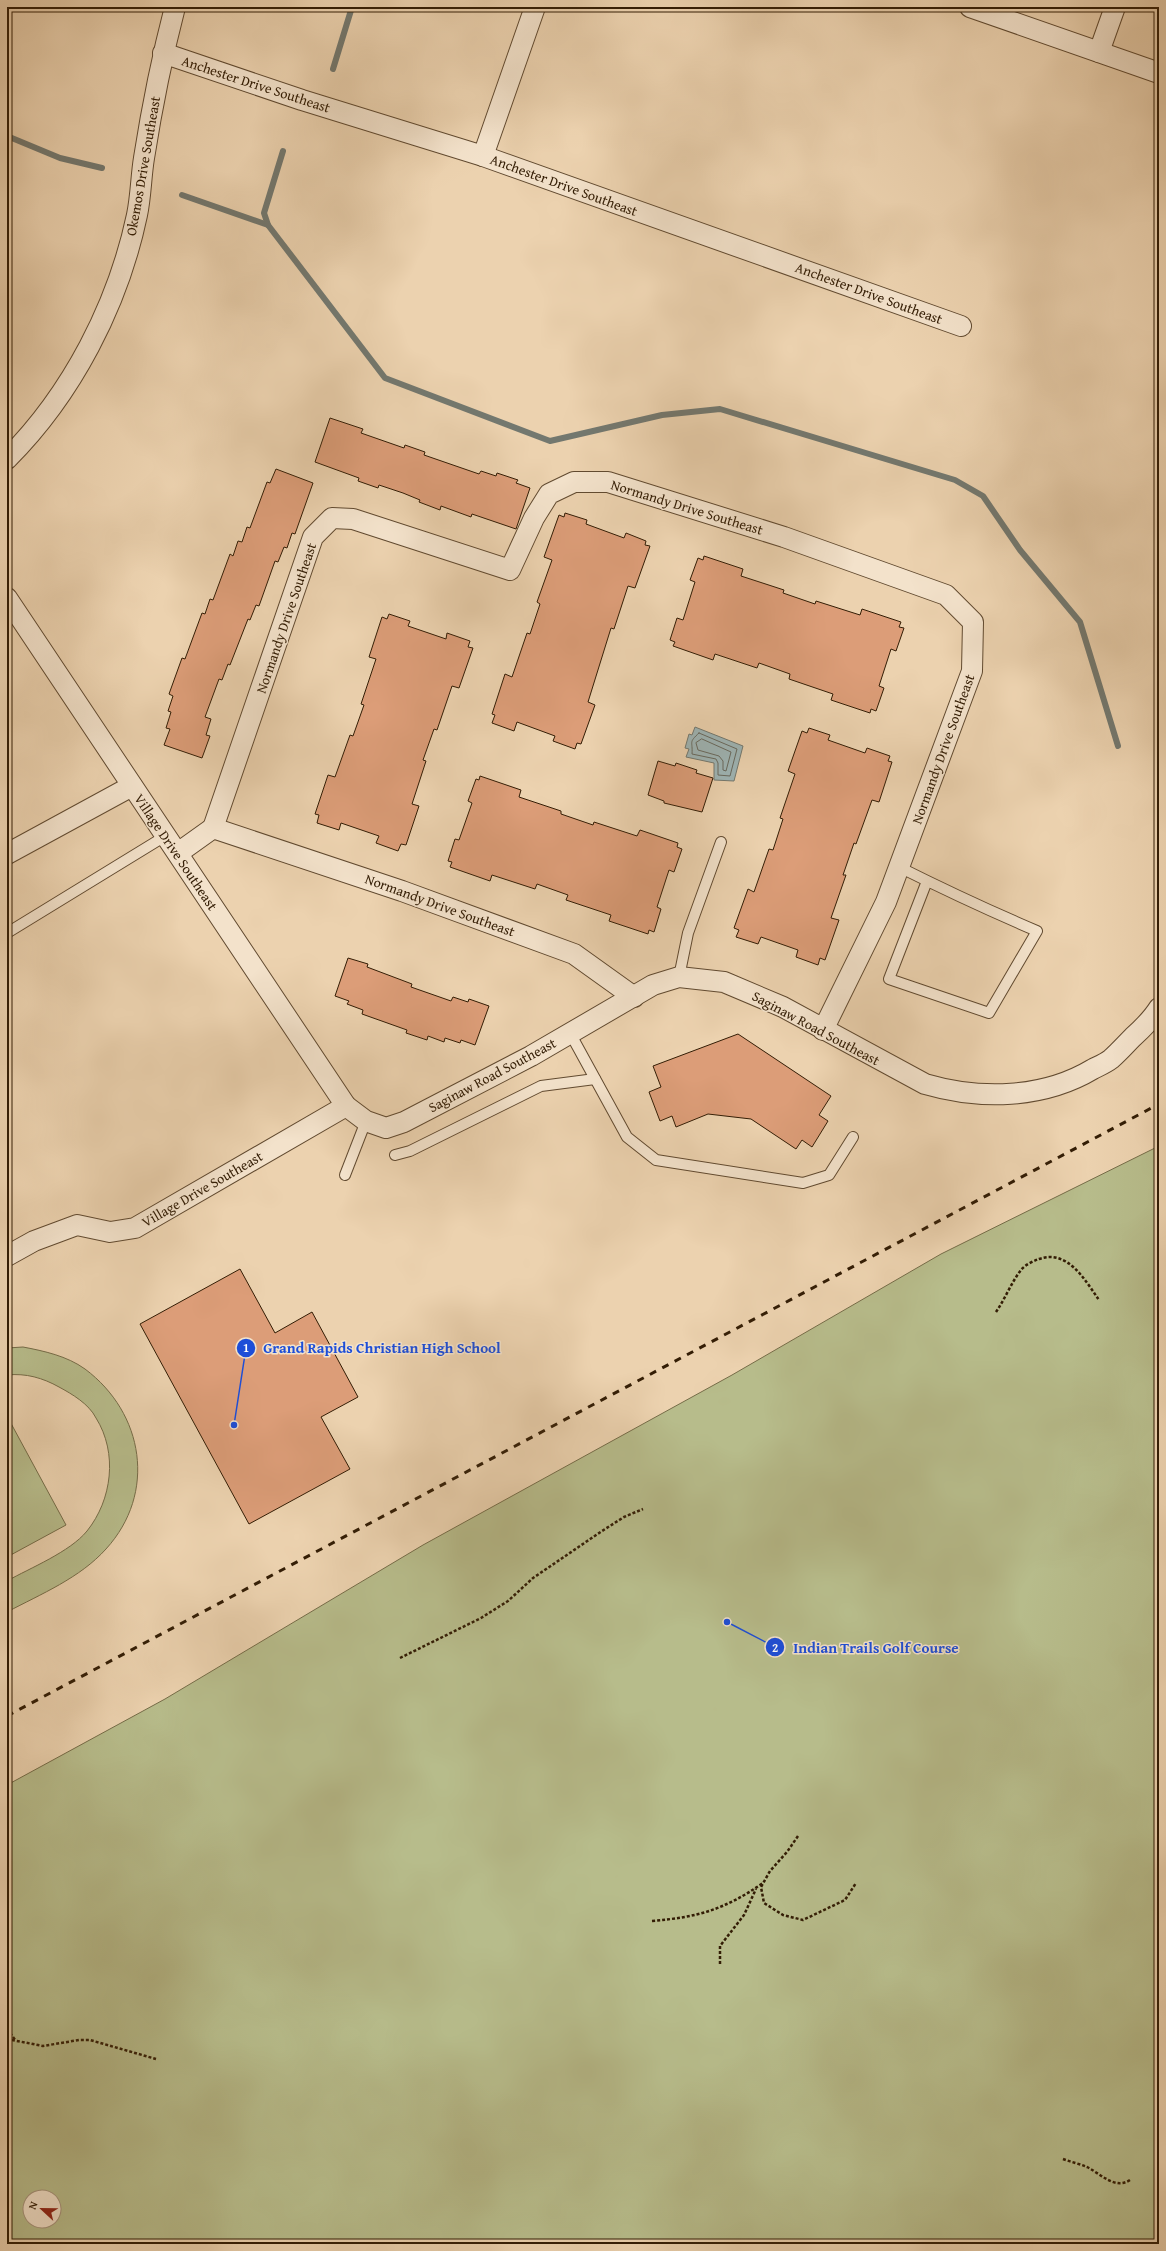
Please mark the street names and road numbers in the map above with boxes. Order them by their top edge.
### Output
street label: Anchester Drive Southeast [179,51,333,118]
street label: Okemos Drive Southeast [121,94,165,237]
street label: Anchester Drive Southeast [488,149,640,221]
street label: Anchester Drive Southeast [793,257,945,329]
street label: Normandy Drive Southeast [609,474,766,540]
street label: Normandy Drive Southeast [251,540,321,696]
street label: Normandy Drive Southeast [907,671,979,827]
street label: Village Drive Southeast [129,790,223,914]
street label: Normandy Drive Southeast [362,869,518,941]
street label: Saginaw Road Southeast [749,986,883,1070]
street label: Saginaw Road Southeast [425,1033,559,1117]
street label: Village Drive Southeast [138,1146,266,1232]

